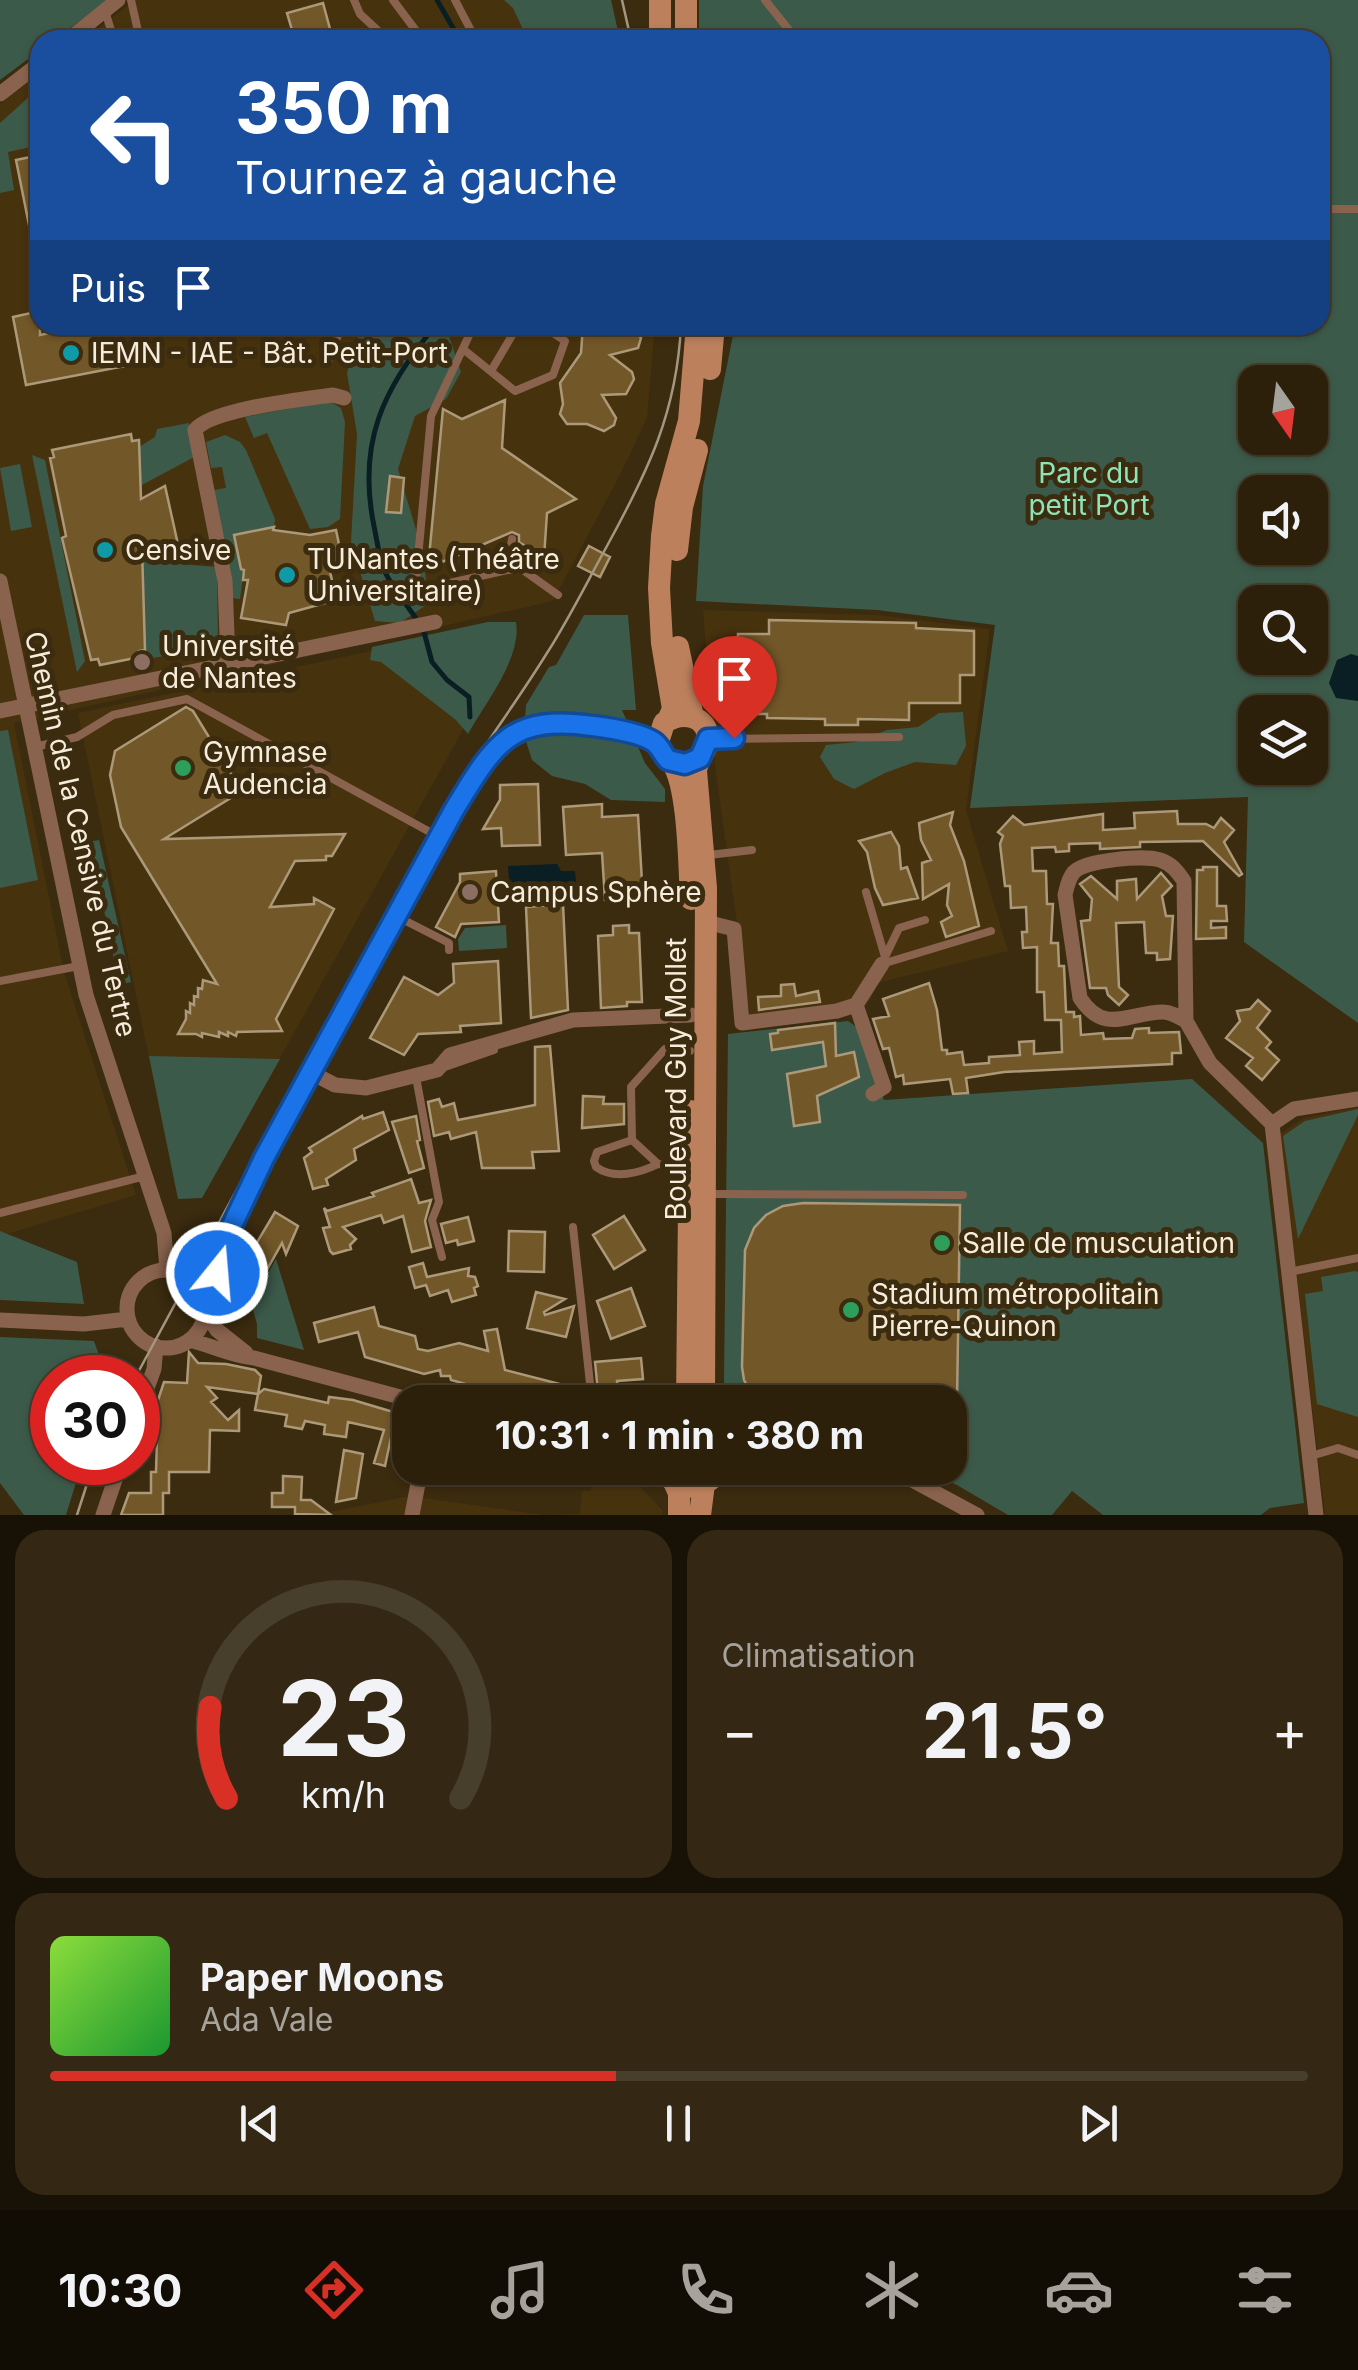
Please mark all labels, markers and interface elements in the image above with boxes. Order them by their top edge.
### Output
text: 350 m [235,65,453,150]
icon: left [70,70,200,200]
text: Tournez à gauche [235,150,617,205]
icon: arrive [166,260,221,315]
text: Puis [70,265,146,311]
place label: IEMN - IAE - Bât. Petit-Port [91,336,448,370]
marker: IEMN - IAE - Bât. Petit-Port [60,342,82,364]
north arrow [1238,365,1328,455]
map controls [1238,365,1328,785]
park label: Parc du petit Port [1028,456,1150,522]
button: sound [1238,475,1328,565]
place label: Censive [125,533,231,567]
marker: Censive [94,539,116,561]
place label: TUNantes (Théâtre Universitaire) [307,542,560,608]
marker: TUNantes (Théâtre Universitaire) [276,564,298,586]
button: search [1238,585,1328,675]
street label: Chemin de la Censive du Tertre [18,628,144,1040]
place label: Université de Nantes [162,629,297,695]
pin [692,636,777,739]
marker: Université de Nantes [131,651,153,673]
icon: arrive [707,651,762,706]
button: layers [1238,695,1328,785]
place label: Gymnase Audencia [203,735,328,801]
marker: Gymnase Audencia [172,757,194,779]
place label: Campus Sphère [490,875,701,909]
marker: Campus Sphère [459,881,481,903]
street label: Boulevard Guy Mollet [659,938,693,1220]
position arrow [165,1221,269,1325]
place label: Salle de musculation [962,1226,1235,1260]
marker: Salle de musculation [931,1232,953,1254]
place label: Stadium métropolitain Pierre-Quinon [871,1277,1160,1343]
marker: Stadium métropolitain Pierre-Quinon [840,1299,862,1321]
speed limit sign: 30 [30,1355,160,1485]
text: 10:31 · 1 min · 380 m [495,1412,864,1458]
text: Climatisation [722,1636,916,1675]
text: 23 [277,1655,410,1781]
text: 21.5° [922,1685,1108,1776]
text: − [722,1698,758,1764]
text: + [1272,1698,1308,1764]
text: km/h [301,1773,386,1817]
text: Paper Moons [200,1954,444,2000]
text: Ada Vale [200,2000,333,2039]
icon: previous [232,2096,287,2151]
icon: pause [651,2096,706,2151]
icon: next [1071,2096,1126,2151]
icon: directions [299,2255,369,2325]
icon: music [485,2255,555,2325]
icon: phone [671,2255,741,2325]
icon: climate [857,2255,927,2325]
icon: car [1044,2255,1114,2325]
icon: filters [1230,2255,1300,2325]
text: 10:30 [58,2263,182,2318]

